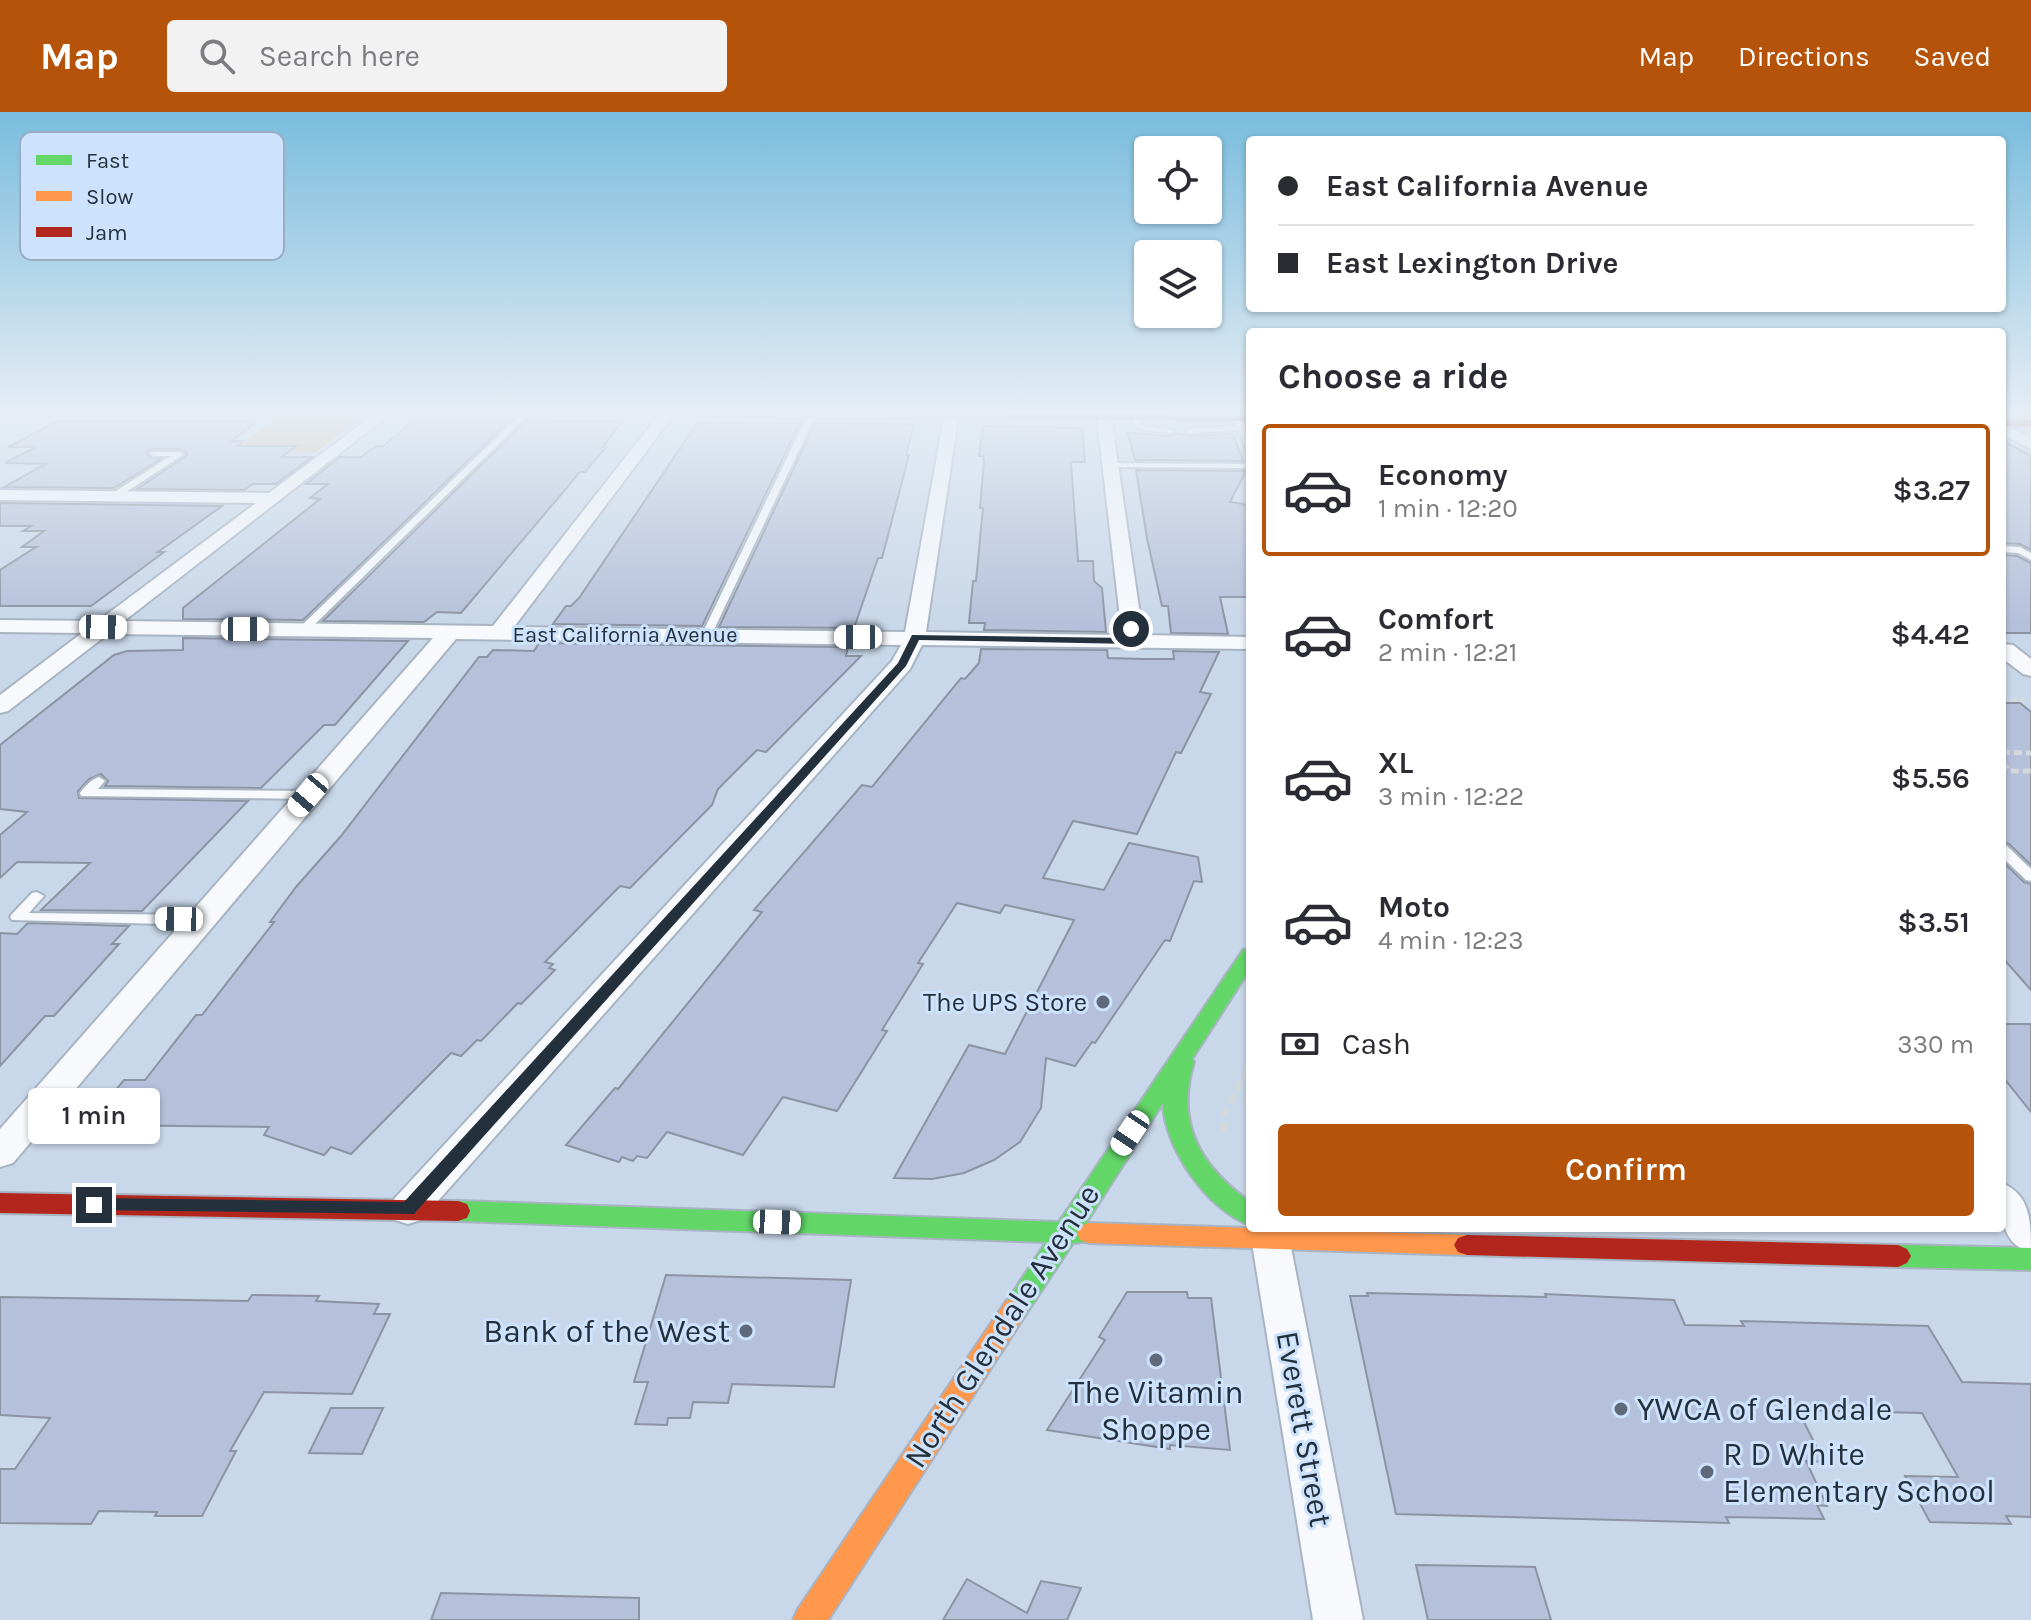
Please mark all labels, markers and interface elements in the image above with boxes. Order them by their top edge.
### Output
search box [167,20,727,92]
text: Map [40,34,119,79]
icon: search [195,34,239,78]
text: Search here [259,38,420,74]
text: Map [1639,40,1694,73]
text: Directions [1738,40,1870,73]
text: Saved [1914,40,1991,73]
legend [20,132,284,260]
map controls [1134,136,1222,328]
button: locate [1134,136,1222,224]
text: Fast [86,148,129,174]
text: East California Avenue [1326,168,1648,204]
text: Slow [86,184,133,210]
text: Jam [86,220,128,246]
button: layers [1134,240,1222,328]
text: East Lexington Drive [1326,245,1619,281]
text: Choose a ride [1278,355,1508,397]
icon: car [1282,454,1354,526]
text: Economy [1378,457,1508,493]
text: $3.27 [1893,472,1970,508]
text: 1 min · 12:20 [1378,493,1518,524]
icon: car [1282,598,1354,670]
text: Comfort [1378,601,1494,637]
route start [1113,611,1149,647]
car [79,615,127,639]
text: $4.42 [1891,616,1970,652]
car [221,617,269,641]
street label: East California Avenue [513,622,737,648]
car [834,625,882,649]
text: 2 min · 12:21 [1378,637,1517,668]
icon: car [1282,742,1354,814]
text: XL [1378,745,1413,781]
text: $5.56 [1891,760,1970,796]
car [283,769,333,821]
text: 3 min · 12:22 [1378,781,1524,812]
icon: car [1282,886,1354,958]
text: Moto [1378,889,1450,925]
text: $3.51 [1897,904,1970,940]
car [155,907,203,931]
text: 4 min · 12:23 [1378,925,1524,956]
place label: The UPS Store [923,987,1087,1018]
marker: The UPS Store [1094,993,1112,1011]
icon: cash [1278,1022,1322,1066]
text: Cash [1342,1026,1411,1062]
text: 330 m [1897,1029,1974,1060]
callout: 1 min [28,1089,160,1145]
text: 1 min [62,1100,126,1131]
car [1107,1106,1153,1160]
button: Confirm [1278,1124,1974,1216]
street label: North Glendale Avenue [897,1178,1107,1474]
route end [76,1187,112,1223]
car [753,1209,801,1235]
place label: Bank of the West [483,1313,730,1350]
marker: Bank of the West [737,1322,755,1340]
street label: Everett Street [1269,1328,1339,1530]
marker: The Vitamin Shoppe [1147,1351,1165,1369]
place label: The Vitamin Shoppe [1068,1374,1244,1448]
place label: YWCA of Glendale [1637,1391,1892,1428]
marker: YWCA of Glendale [1612,1400,1630,1418]
place label: R D White Elementary School [1723,1436,1995,1510]
marker: R D White Elementary School [1698,1463,1716,1481]

